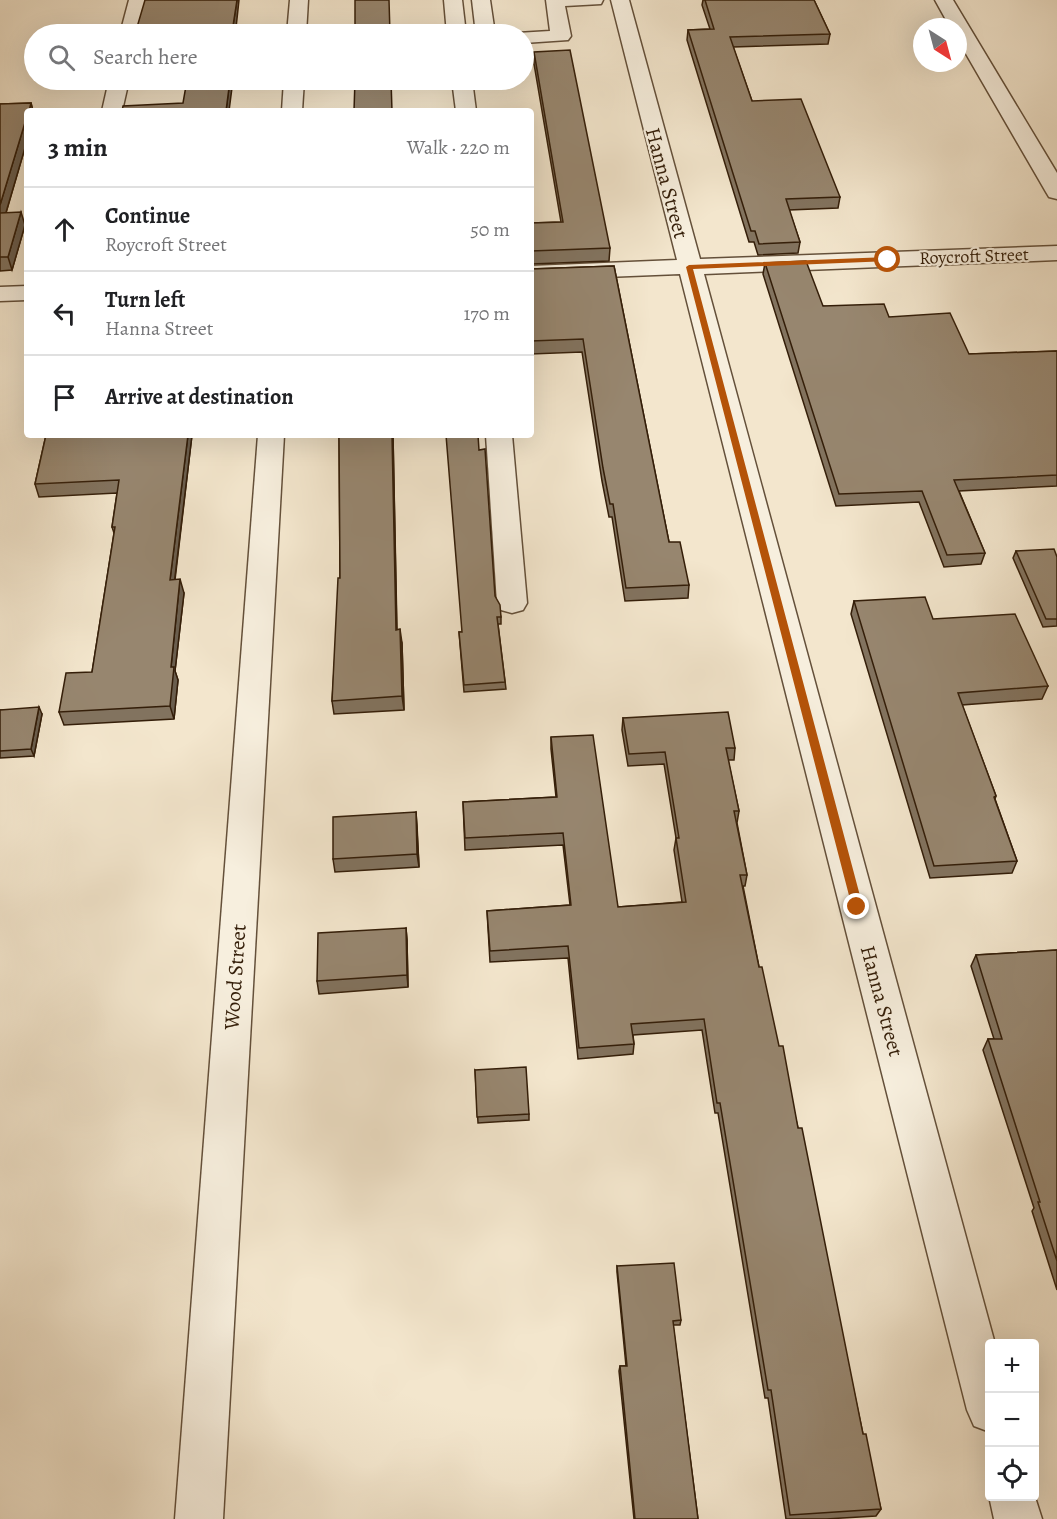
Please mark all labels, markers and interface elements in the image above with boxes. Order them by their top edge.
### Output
north arrow [913,18,967,72]
search box [24,24,534,90]
icon: search [45,41,78,74]
text: Search here [93,42,198,72]
street label: Hanna Street [639,124,695,242]
text: 3 min [48,130,108,165]
text: Walk · 220 m [407,134,510,161]
text: Continue [105,201,190,231]
icon: ahead [48,213,81,246]
text: 50 m [470,216,510,243]
text: Roycroft Street [105,231,227,258]
street label: Roycroft Street [919,242,1029,270]
route start [874,246,900,272]
text: Turn left [105,285,185,315]
icon: left [48,297,81,330]
text: 170 m [464,300,510,327]
text: Hanna Street [105,315,213,342]
icon: arrive [48,381,81,414]
text: Arrive at destination [105,382,294,412]
route end [843,893,869,919]
street label: Wood Street [217,923,253,1032]
street label: Hanna Street [854,942,910,1060]
map controls [985,1339,1039,1501]
button: + [985,1339,1039,1393]
button: − [985,1393,1039,1447]
button: locate [985,1447,1039,1501]

